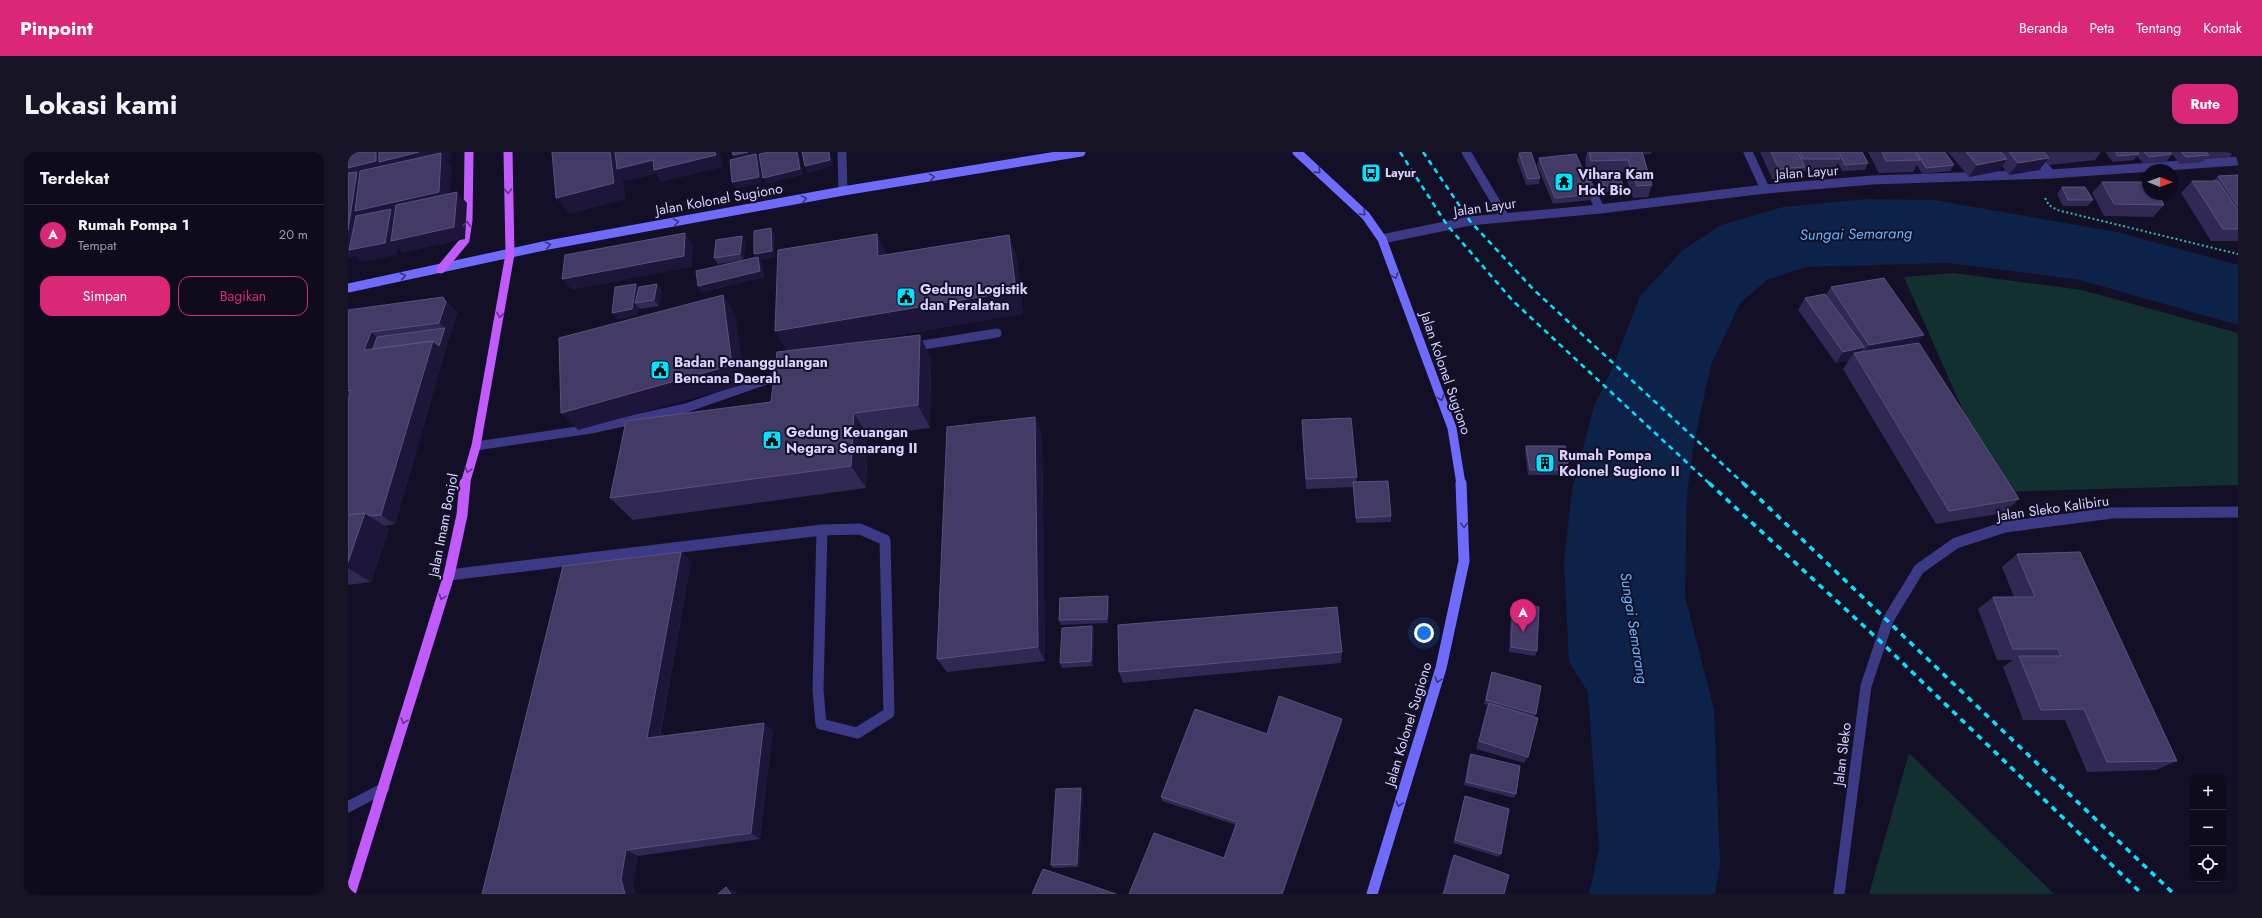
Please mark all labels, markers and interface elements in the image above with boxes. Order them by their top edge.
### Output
text: Pinpoint [20,15,93,42]
text: Beranda [2019,18,2068,38]
text: Peta [2090,18,2114,38]
text: Tentang [2136,18,2181,38]
text: Kontak [2203,18,2242,38]
text: Lokasi kami [24,84,177,125]
button: Rute [2172,84,2238,124]
street label: Jalan Layur [1773,160,1839,184]
bus stop icon: Layur [1360,162,1382,184]
place label: Layur [1385,164,1416,182]
place label: Vihara Kam Hok Bio [1577,164,1654,200]
north arrow [2142,164,2178,200]
text: Terdekat [40,166,109,190]
one-way arrow [1313,167,1321,174]
temple icon: Vihara Kam Hok Bio [1553,171,1575,193]
one-way arrow [929,173,935,182]
street label: Jalan Kolonel Sugiono [652,178,785,220]
one-way arrow [504,188,513,194]
street label: Jalan Layur [1450,193,1518,222]
one-way arrow [800,195,807,203]
one-way arrow [1358,208,1366,216]
text: Rumah Pompa 1 [78,214,189,236]
one-way arrow [673,218,679,227]
one-way arrow [462,221,471,227]
water label: Sungai Semarang [1800,222,1913,246]
text: A [48,225,58,244]
text: 20 m [279,225,308,244]
text: Tempat [78,236,116,255]
one-way arrow [545,242,551,250]
one-way arrow [1391,272,1399,279]
one-way arrow [400,273,407,281]
button: Simpan [40,276,170,316]
button: Bagikan [178,276,308,316]
place label: Gedung Logistik dan Peralatan [920,279,1028,315]
public building icon: Gedung Logistik dan Peralatan [895,286,917,308]
street label: Jalan Kolonel Sugiono [1415,307,1477,438]
one-way arrow [496,312,504,318]
place label: Badan Penanggulangan Bencana Daerah [674,352,828,388]
public building icon: Badan Penanggulangan Bencana Daerah [649,359,671,381]
one-way arrow [1436,394,1444,401]
place label: Gedung Keuangan Negara Semarang II [786,422,918,458]
public building icon: Gedung Keuangan Negara Semarang II [761,429,783,451]
place label: Rumah Pompa Kolonel Sugiono II [1559,445,1680,481]
building icon: Rumah Pompa Kolonel Sugiono II [1534,452,1556,474]
one-way arrow [464,466,473,473]
street label: Jalan Imam Bonjol [423,472,463,580]
street label: Jalan Sleko Kalibiru [1994,490,2110,526]
one-way arrow [1459,522,1468,528]
water label: Sungai Semarang [1614,571,1654,686]
one-way arrow [438,593,447,600]
pin: A [1510,599,1536,632]
your location [1414,623,1434,643]
street label: Jalan Kolonel Sugiono [1379,659,1437,790]
one-way arrow [1434,676,1443,683]
one-way arrow [400,717,409,724]
street label: Jalan Sleko [1828,721,1856,789]
map controls [2190,774,2226,882]
button: + [2190,774,2226,810]
one-way arrow [1395,800,1404,807]
button: − [2190,810,2226,846]
button: locate [2190,846,2226,882]

